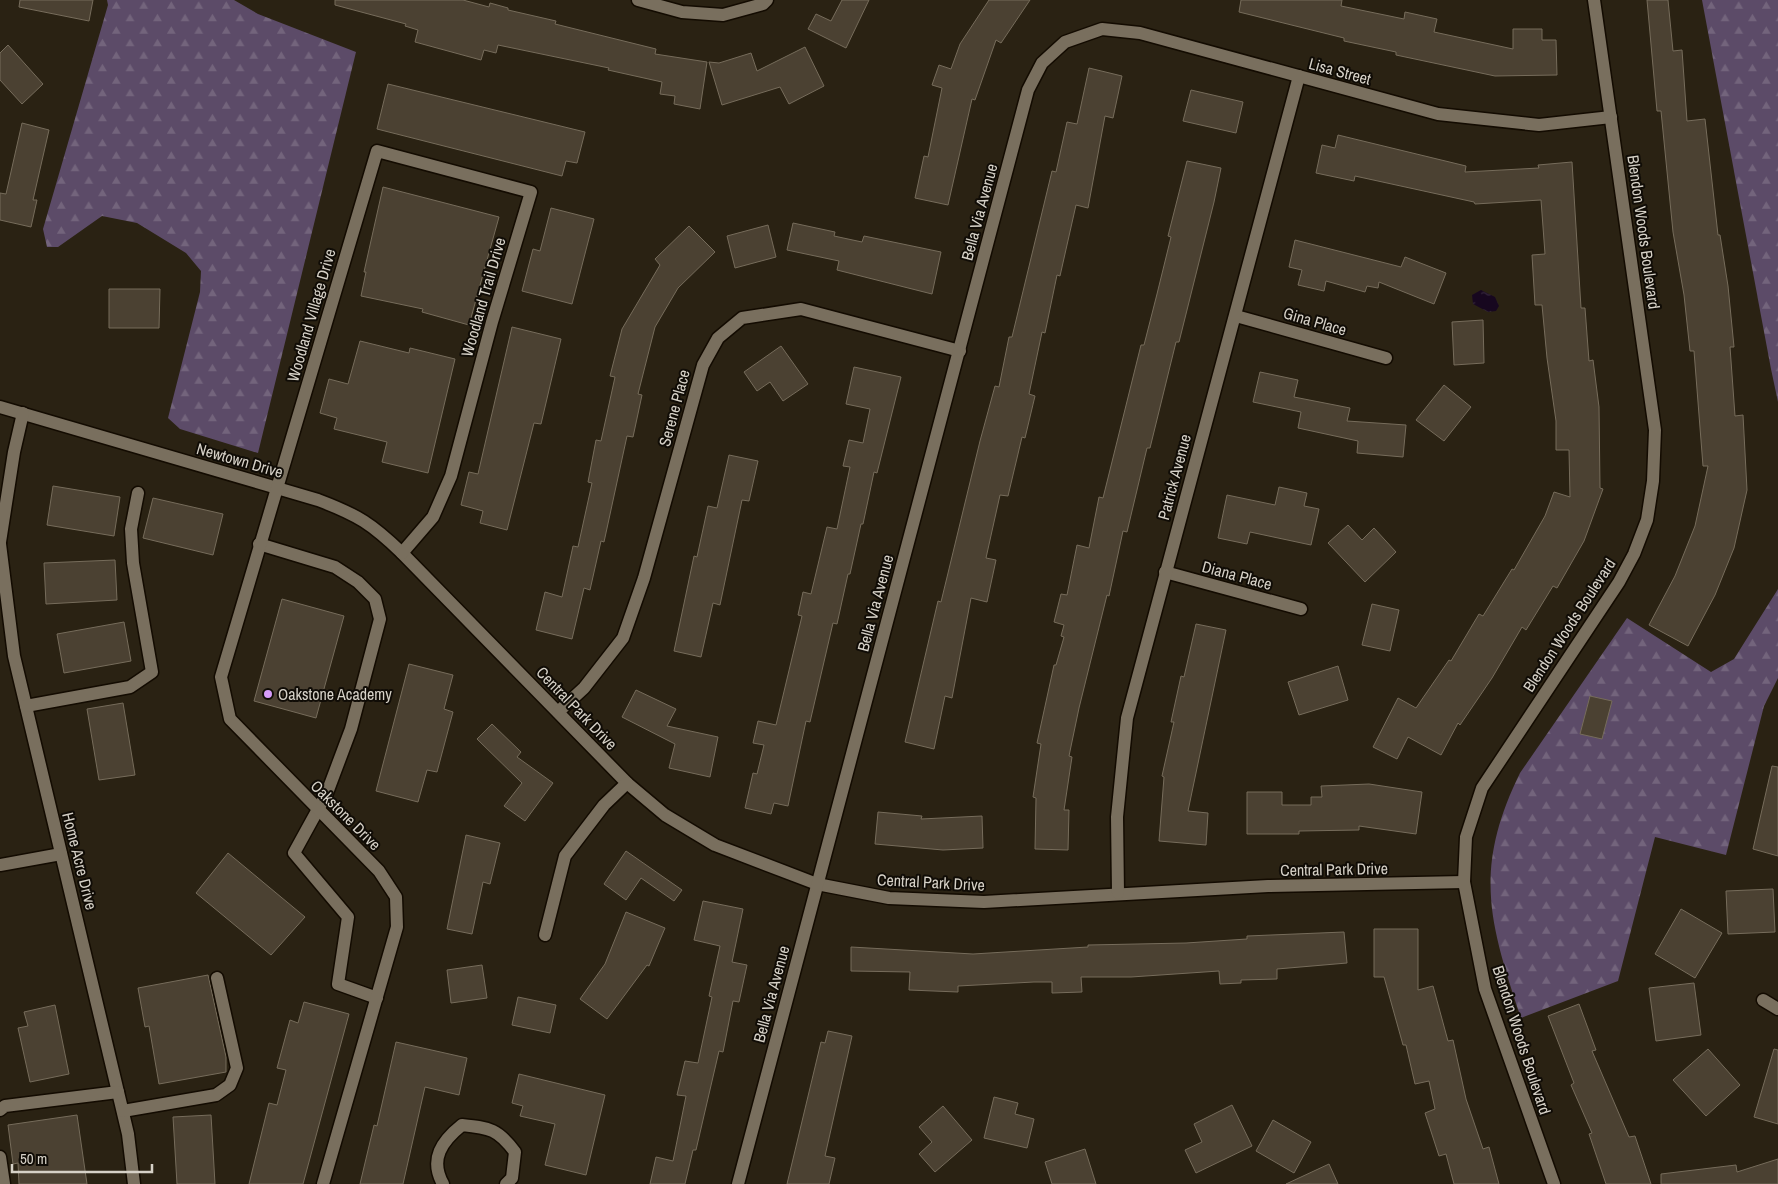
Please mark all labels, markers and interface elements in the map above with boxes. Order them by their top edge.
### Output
street label: Lisa Street [1306,52,1374,90]
street label: Blendon Woods Boulevard [1622,154,1666,310]
street label: Bella Via Avenue [955,161,1003,263]
street label: Woodland Trail Drive [455,235,511,359]
street label: Woodland Village Drive [281,246,341,384]
street label: Gina Place [1281,301,1349,341]
street label: Serene Place [653,367,695,449]
street label: Patrick Avenue [1152,432,1196,522]
street label: Newtown Drive [194,437,286,483]
street label: Bella Via Avenue [851,552,899,654]
street label: Blendon Woods Boulevard [1518,554,1620,696]
street label: Diana Place [1200,555,1274,595]
street label: Central Park Drive [532,662,622,754]
place label: Oakstone Academy [278,683,392,705]
marker: Oakstone Academy [262,688,274,700]
street label: Oakstone Drive [306,775,386,855]
street label: Home Acre Drive [57,810,103,912]
street label: Central Park Drive [1280,857,1388,881]
street label: Central Park Drive [877,868,985,896]
street label: Bella Via Avenue [747,943,795,1045]
street label: Blendon Woods Boulevard [1488,963,1556,1117]
scale bar [12,1142,152,1174]
text: 50 m [20,1148,47,1169]

